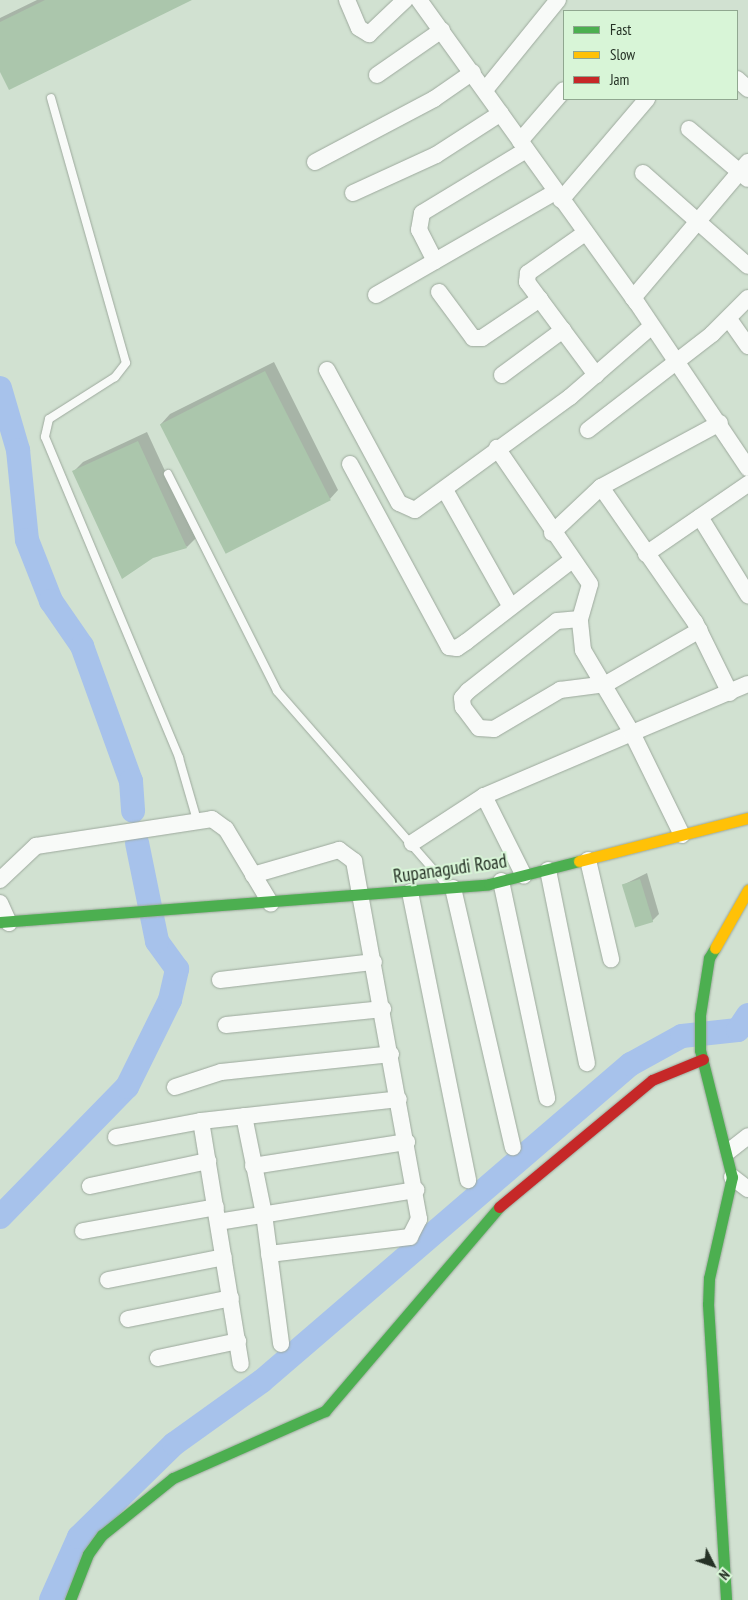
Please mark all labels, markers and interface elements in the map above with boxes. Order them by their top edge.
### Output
legend [563,10,738,100]
text: Fast [610,20,631,39]
text: Slow [610,45,635,64]
text: Jam [610,70,629,89]
street label: Rupanagudi Road [392,850,508,888]
north arrow [688,1540,738,1590]
text: N [715,1566,734,1584]

